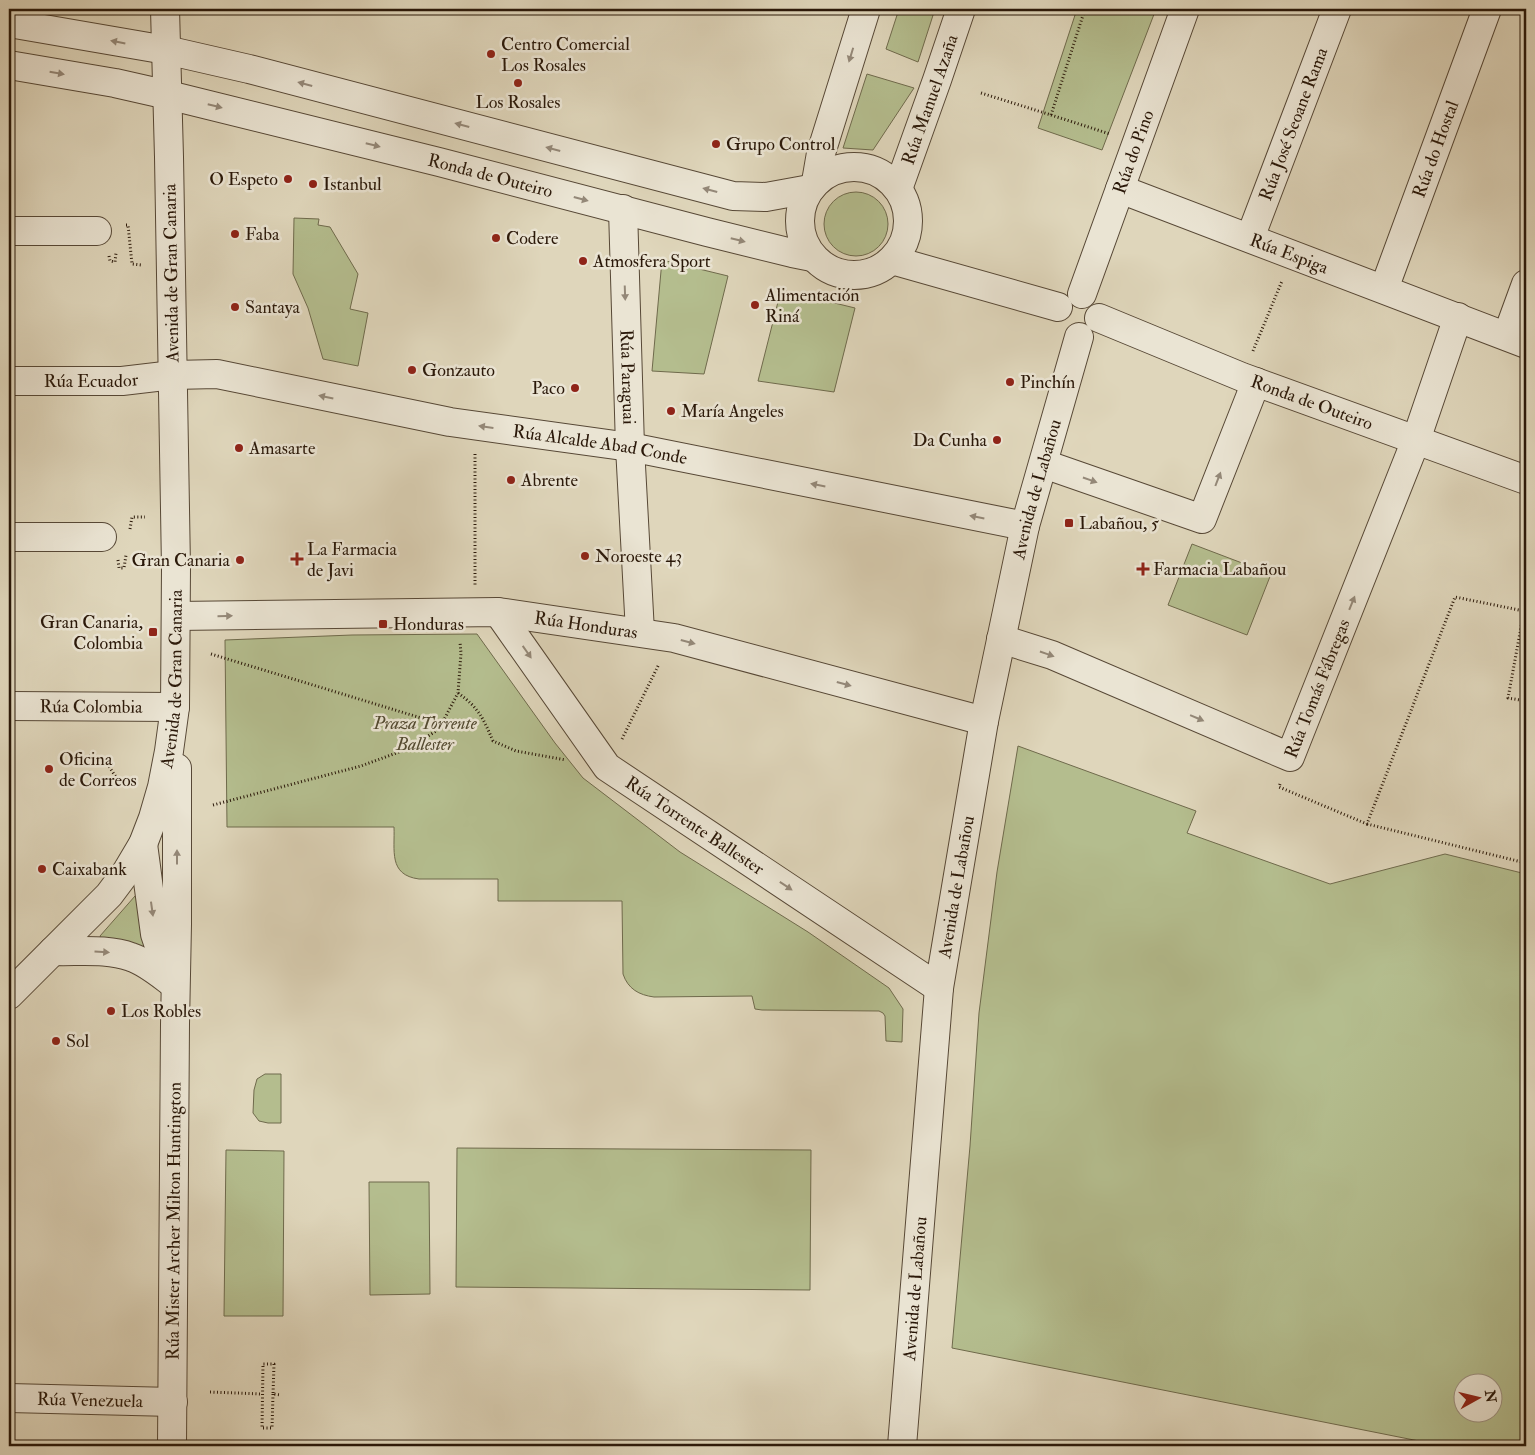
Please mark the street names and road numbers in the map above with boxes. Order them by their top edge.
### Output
street label: Rúa Manuel Azaña [897,31,964,168]
street label: Rúa José Seoane Rama [1254,44,1334,204]
street label: Rúa do Hostal [1408,97,1464,201]
street label: Rúa do Pino [1108,107,1160,197]
street label: Ronda de Outeiro [425,149,555,203]
street label: Avenida de Gran Canaria [158,183,185,364]
street label: Rúa Espiga [1246,229,1332,280]
street label: Rúa Paraguai [615,329,640,425]
street label: Rúa Ecuador [44,368,140,393]
street label: Ronda de Outeiro [1247,370,1376,436]
street label: Avenida de Labañou [1007,417,1067,562]
street label: Rúa Alcalde Abad Conde [511,420,690,470]
street label: Avenida de Gran Canaria [155,589,188,771]
street label: Rúa Honduras [533,607,639,644]
street label: Rúa Tomás Fábregas [1280,616,1356,762]
street label: Rúa Colombia [39,695,143,719]
street label: Rúa Torrente Ballester [621,771,769,881]
street label: Avenida de Labañou [933,814,980,961]
street label: Rúa Mister Archer Milton Huntington [162,1082,187,1360]
street label: Avenida de Labañou [898,1216,932,1362]
street label: Rúa Venezuela [36,1388,144,1413]

